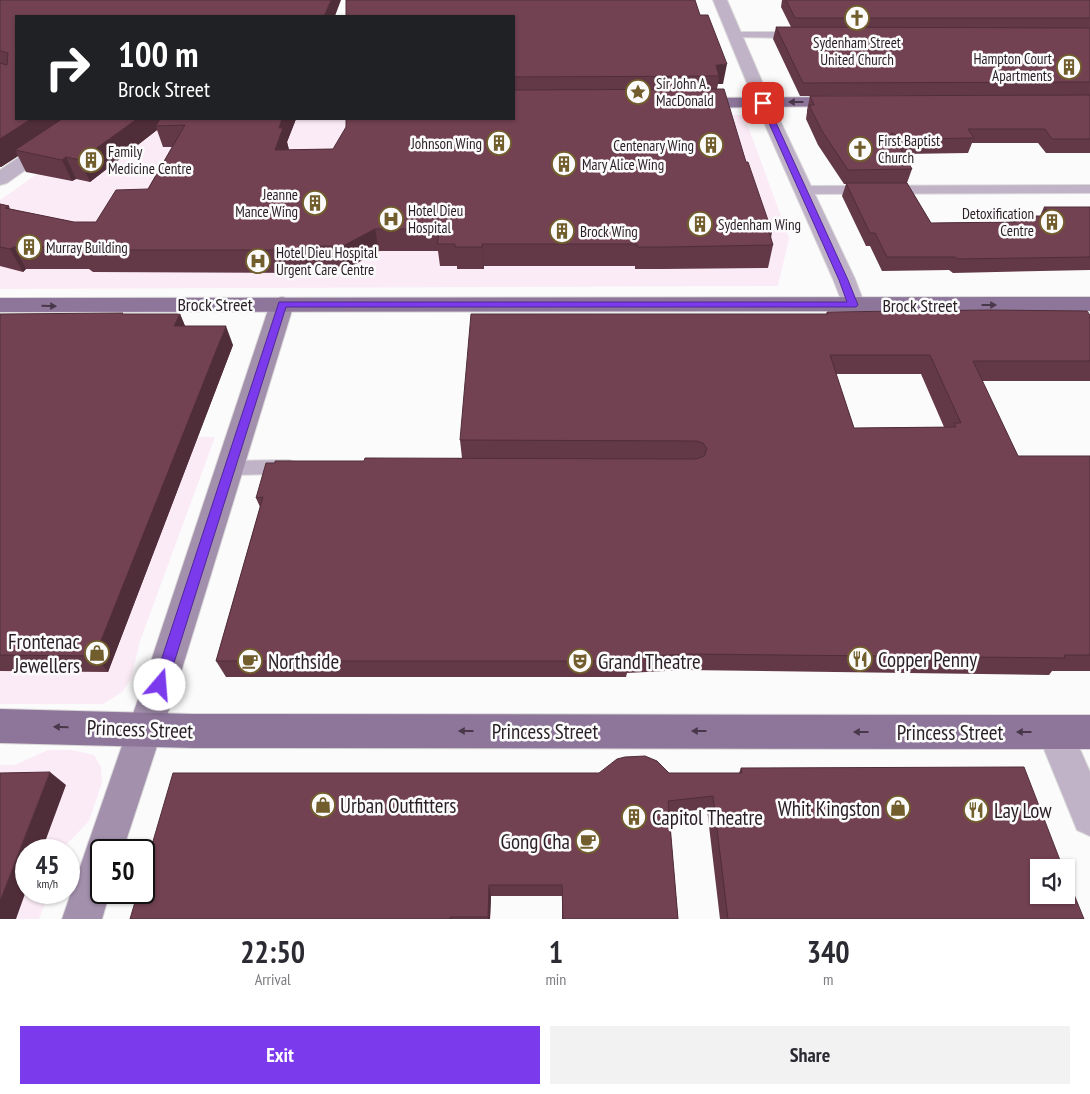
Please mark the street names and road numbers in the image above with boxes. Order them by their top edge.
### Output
street label: Brock Street [177,293,253,316]
street label: Brock Street [882,294,958,317]
street label: Princess Street [86,714,194,744]
street label: Princess Street [492,718,598,745]
street label: Princess Street [897,719,1003,746]

